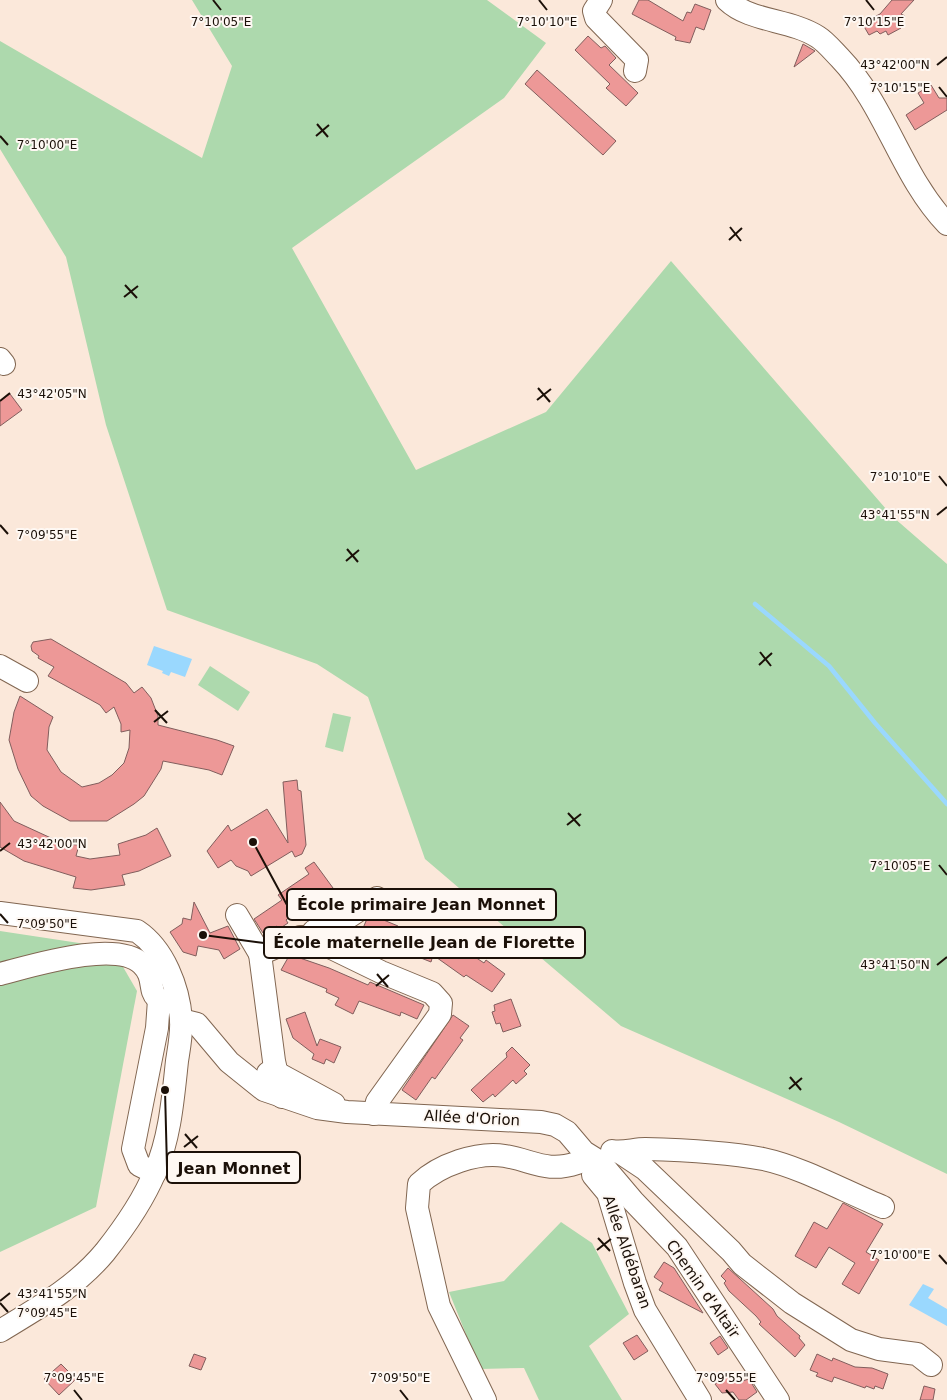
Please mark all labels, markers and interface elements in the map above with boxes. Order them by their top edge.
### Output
text: 7°10'05"E [191,15,251,29]
text: 7°10'10"E [517,15,577,29]
text: 7°10'15"E [844,15,904,29]
text: 43°42'00"N [860,58,930,72]
text: 7°10'15"E [870,81,930,95]
text: 7°10'00"E [17,138,77,152]
text: 43°42'05"N [17,387,87,401]
text: 7°10'10"E [870,470,930,484]
text: 43°41'55"N [860,508,930,522]
text: 7°09'55"E [17,528,77,542]
text: 43°42'00"N [17,837,87,851]
text: 7°10'05"E [870,859,930,873]
callout: École primaire Jean Monnet [287,889,556,920]
text: École primaire Jean Monnet [297,895,545,914]
text: 7°09'50"E [17,917,77,931]
callout: École maternelle Jean de Florette [264,927,585,958]
text: École maternelle Jean de Florette [273,933,575,952]
text: 43°41'50"N [860,958,930,972]
street label: Allée d'Orion [423,1106,521,1130]
callout: Jean Monnet [167,1152,300,1183]
text: Jean Monnet [177,1159,291,1178]
street label: Allée Aldébaran [599,1193,655,1311]
street label: Chemin d'Altaïr [662,1236,744,1342]
text: 7°10'00"E [870,1248,930,1262]
text: 43°41'55"N [17,1287,87,1301]
text: 7°09'45"E [17,1306,77,1320]
text: 7°09'45"E [44,1371,104,1385]
text: 7°09'50"E [370,1371,430,1385]
text: 7°09'55"E [696,1371,756,1385]

